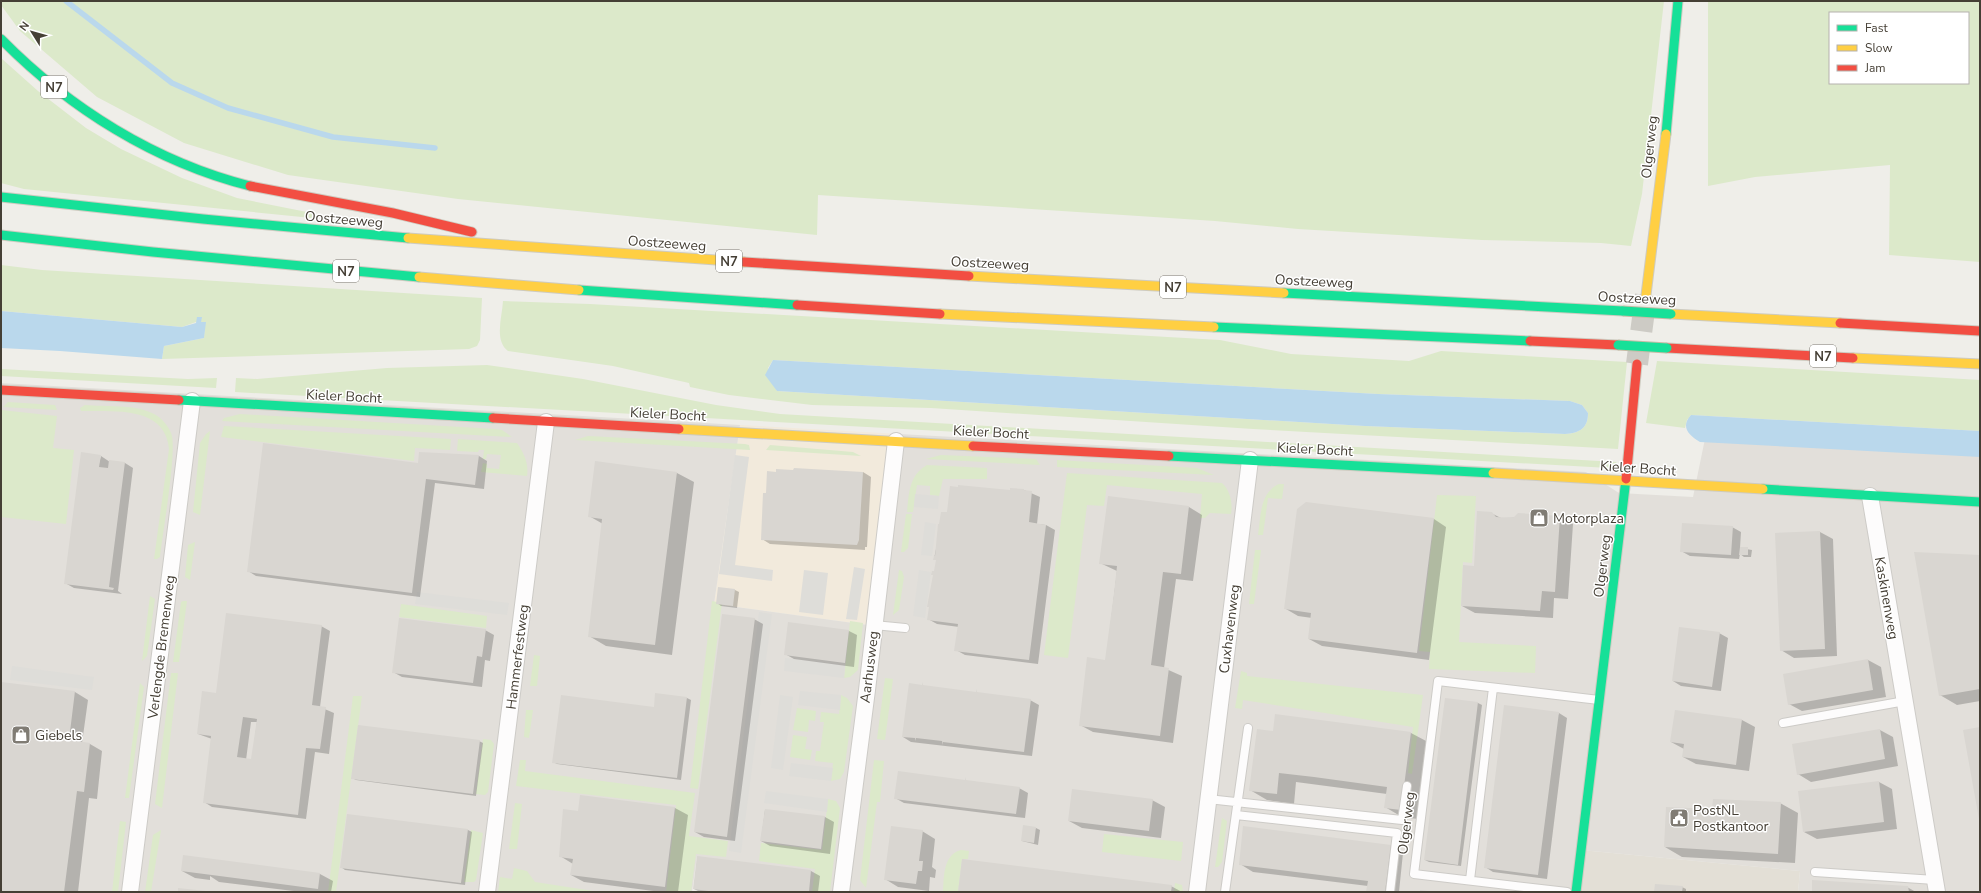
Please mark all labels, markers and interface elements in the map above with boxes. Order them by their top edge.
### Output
north arrow [12,12,52,52]
legend [1829,12,1969,84]
text: N [16,18,33,34]
text: Fast [1865,20,1888,36]
text: Slow [1865,40,1893,56]
text: Jam [1864,60,1886,76]
road number: N7 [41,76,67,98]
street label: Olgerweg [1637,115,1662,179]
street label: Oostzeeweg [304,207,384,232]
street label: Oostzeeweg [627,231,707,256]
road number: N7 [716,250,742,272]
street label: Oostzeeweg [950,252,1030,275]
road number: N7 [333,260,359,282]
street label: Oostzeeweg [1274,270,1354,293]
road number: N7 [1160,276,1186,298]
street label: Oostzeeweg [1597,287,1677,310]
road number: N7 [1810,345,1836,367]
street label: Kieler Bocht [305,385,383,408]
street label: Kieler Bocht [629,403,707,426]
street label: Kieler Bocht [952,421,1030,444]
street label: Kieler Bocht [1276,438,1354,461]
street label: Kieler Bocht [1599,456,1677,481]
shop icon: Motorplaza [1528,507,1550,529]
place label: Motorplaza [1553,509,1624,528]
street label: Olgerweg [1589,534,1616,599]
street label: Kaskinenweg [1870,555,1903,641]
street label: Verlengde Bremenweg [143,574,180,721]
street label: Cuxhavenweg [1215,583,1244,675]
street label: Hammerfestweg [502,603,533,711]
street label: Aarhusweg [856,630,883,704]
shop icon: Giebels [10,724,32,746]
place label: Giebels [35,726,83,745]
street label: Olgerweg [1393,791,1420,856]
place label: PostNL Postkantoor [1693,801,1769,836]
public building icon: PostNL Postkantoor [1668,807,1690,829]

